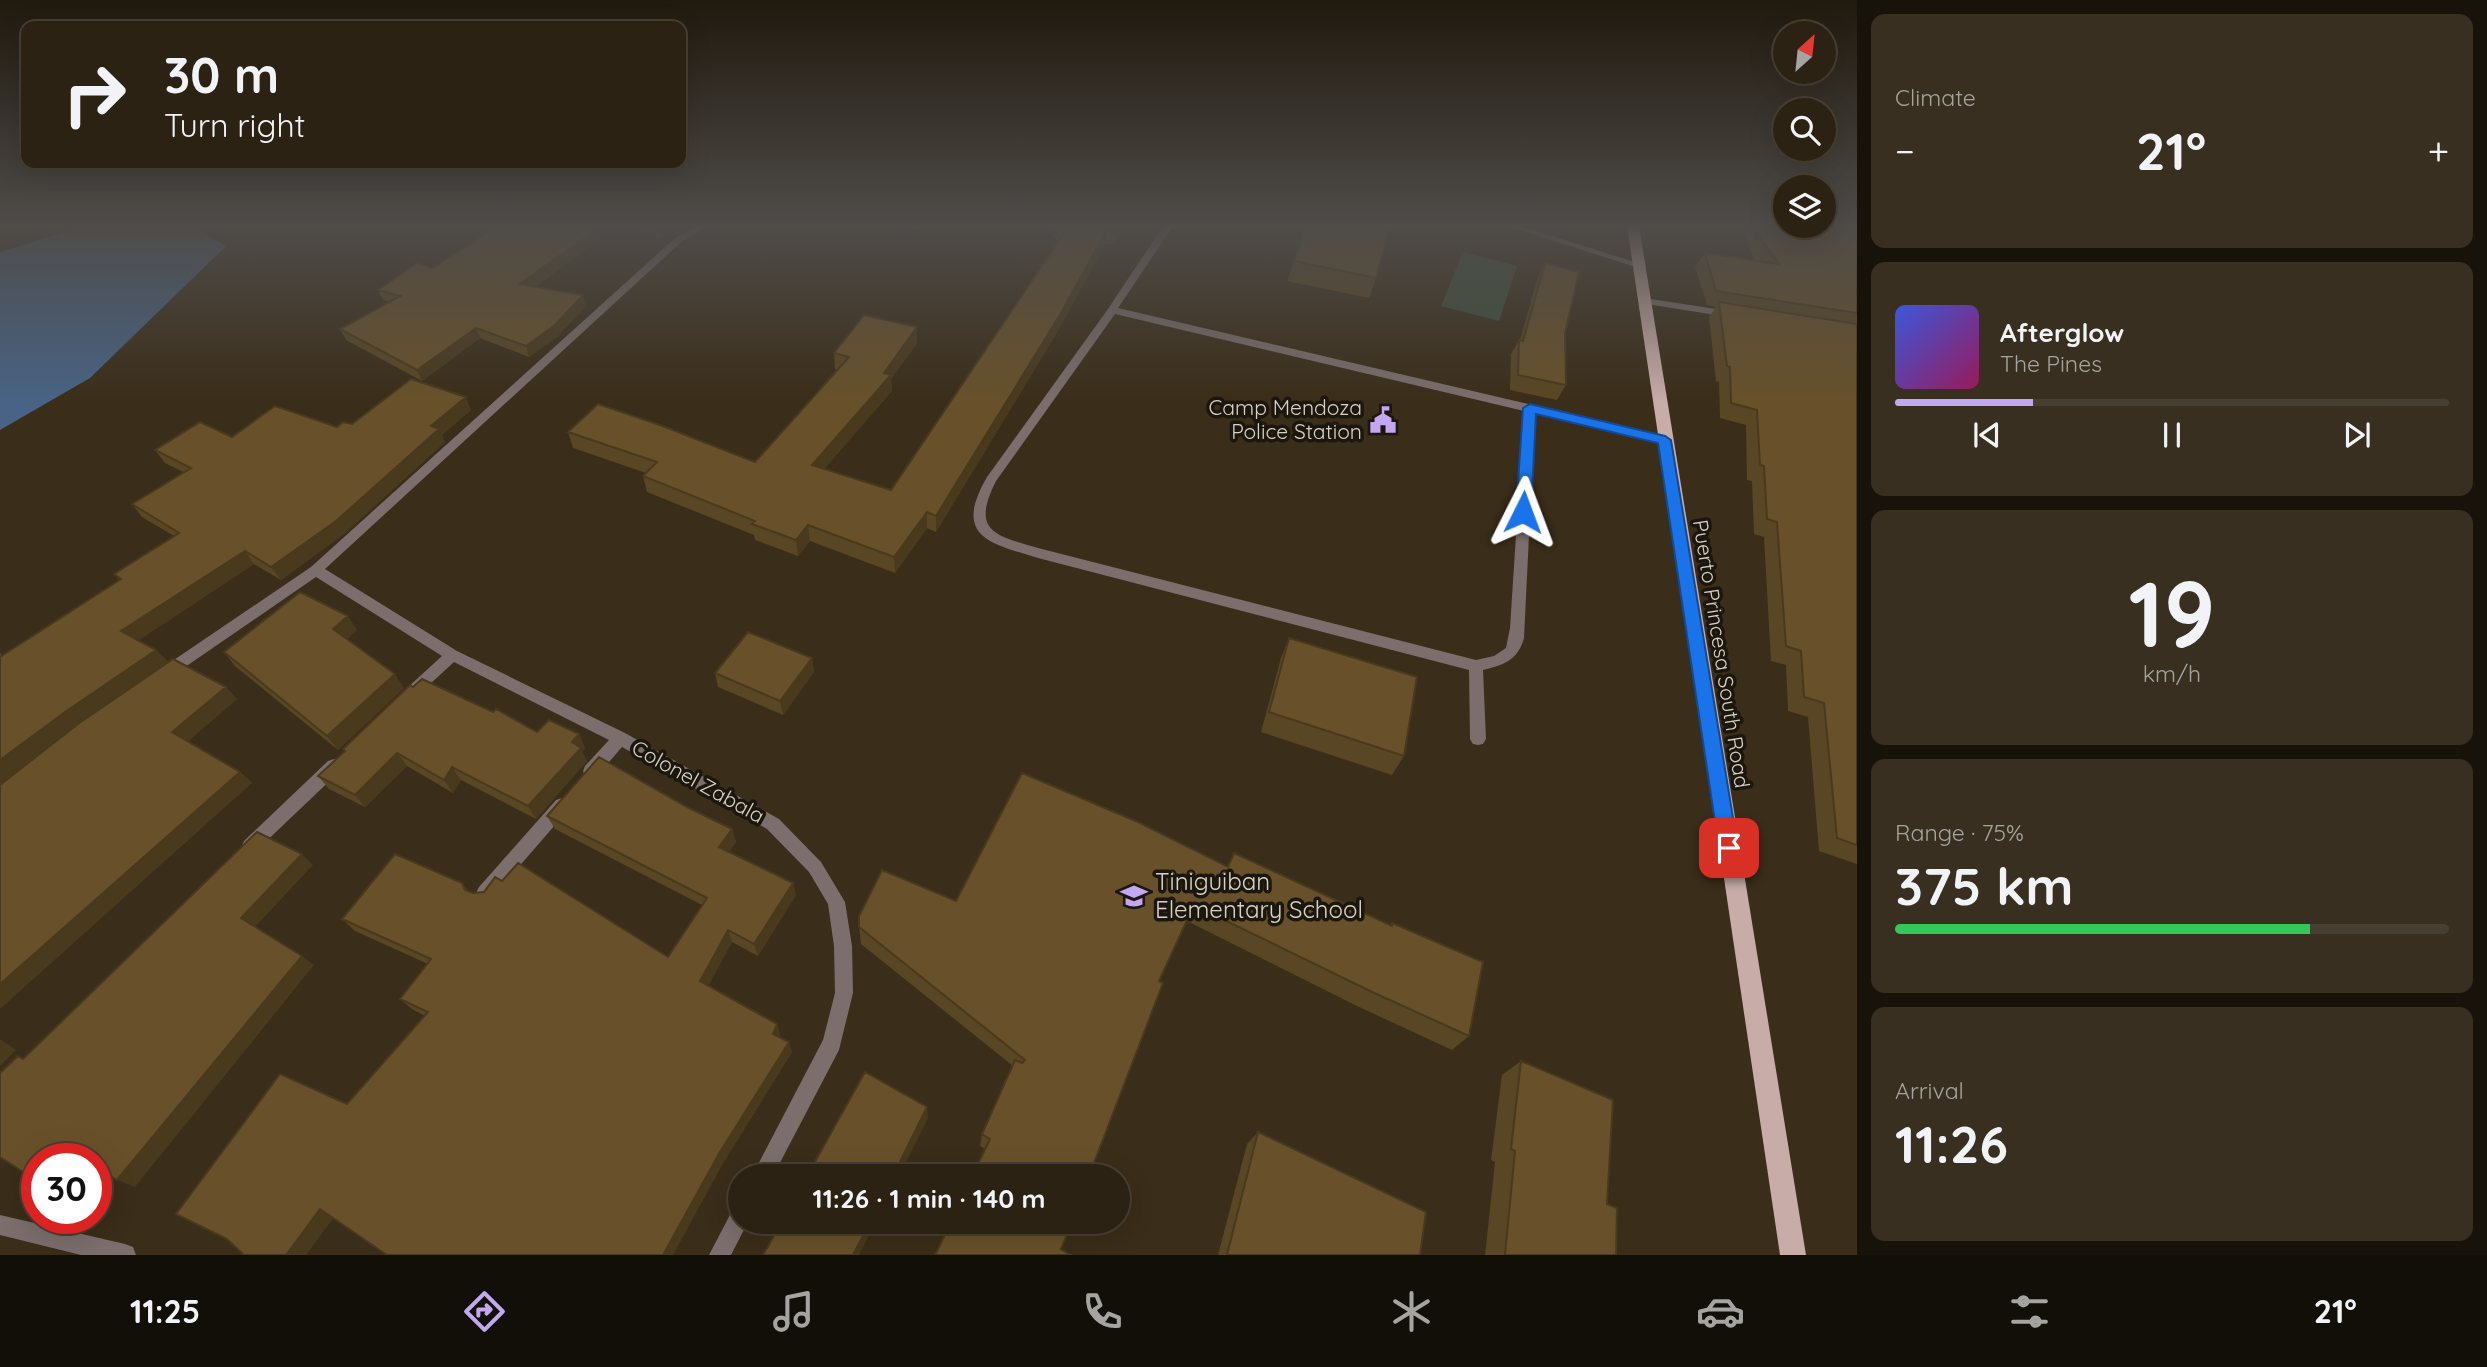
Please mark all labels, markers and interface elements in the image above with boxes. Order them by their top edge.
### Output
north arrow [1773,21,1836,84]
map controls [1773,21,1836,238]
text: 30 m [164,44,279,105]
icon: right [49,49,140,140]
text: Climate [1895,83,1976,112]
button: search [1773,98,1836,161]
text: Turn right [164,105,305,145]
text: 21° [2136,118,2206,183]
text: − [1895,127,1915,175]
text: + [2428,127,2449,175]
button: layers [1773,175,1836,238]
text: Afterglow [2000,316,2124,349]
text: The Pines [2000,349,2102,378]
place label: Camp Mendoza Police Station [1209,394,1362,444]
public building icon: Camp Mendoza Police Station [1368,405,1398,435]
icon: previous [1968,416,2006,454]
icon: pause [2153,416,2191,454]
icon: next [2338,416,2376,454]
position arrow [1486,475,1560,549]
street label: Puerto Princesa South Road [1688,518,1756,790]
text: 19 [2128,556,2216,670]
text: km/h [2143,659,2201,688]
street label: Colonel Zabala [628,734,769,828]
pin [1699,818,1759,878]
text: Range · 75% [1895,818,2024,847]
icon: arrive [1710,829,1748,867]
text: 375 km [1895,853,2074,918]
place label: Tiniguiban Elementary School [1155,866,1363,924]
school or university icon: Tiniguiban Elementary School [1119,881,1149,911]
text: Arrival [1895,1076,1964,1105]
text: 11:26 [1895,1111,2008,1176]
speed limit sign: 30 [21,1143,112,1234]
text: 11:26 · 1 min · 140 m [813,1182,1045,1215]
icon: directions [460,1287,509,1336]
icon: music [769,1287,818,1336]
icon: phone [1078,1287,1127,1336]
icon: climate [1387,1287,1436,1336]
icon: car [1696,1287,1745,1336]
icon: filters [2005,1287,2054,1336]
text: 11:25 [130,1291,200,1331]
text: 21° [2314,1291,2357,1331]

